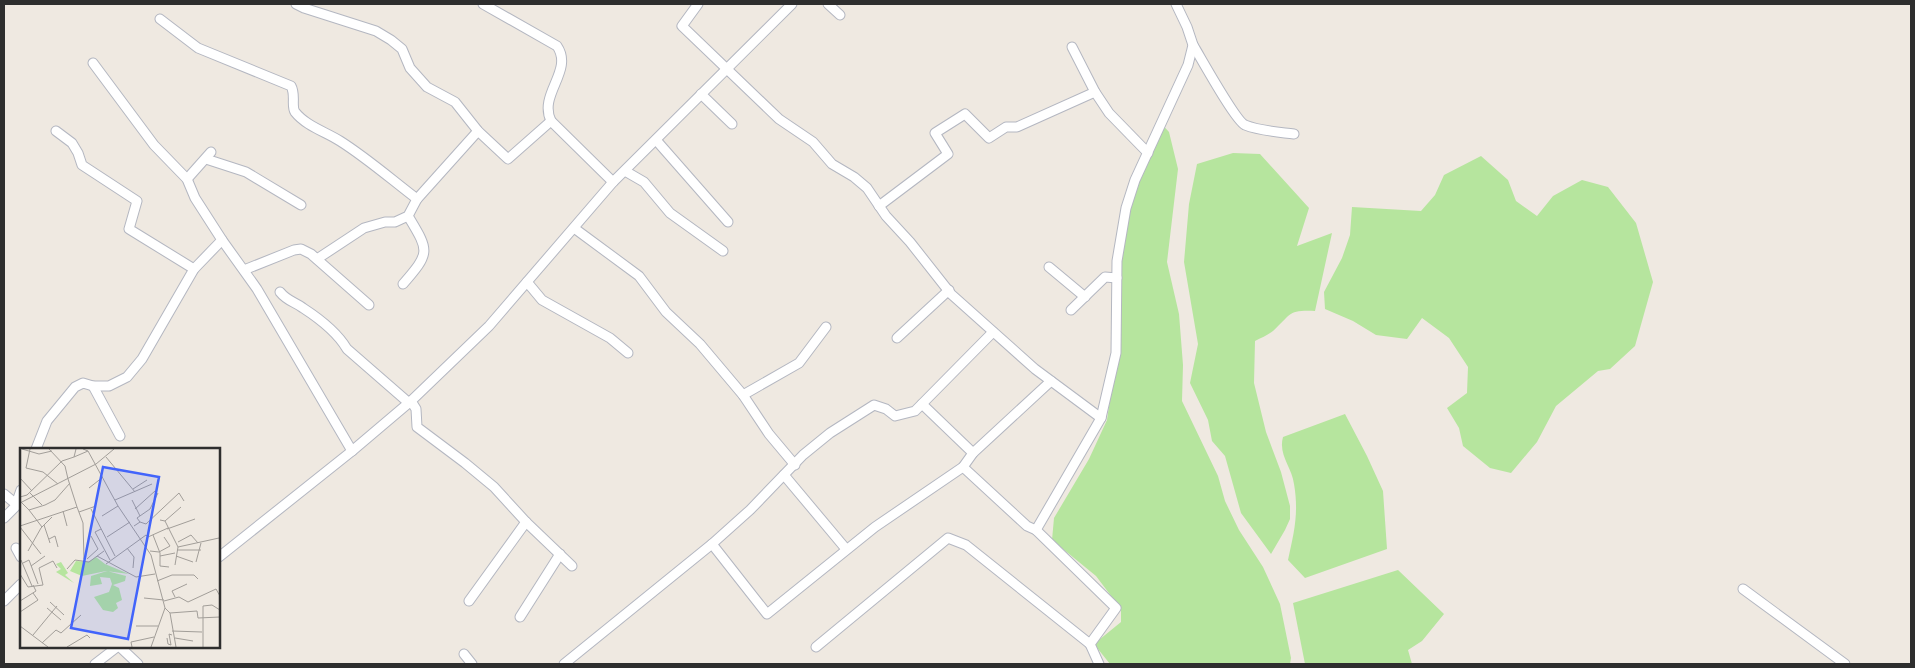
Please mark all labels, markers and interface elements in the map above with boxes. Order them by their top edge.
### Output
inset map [20,448,220,648]

